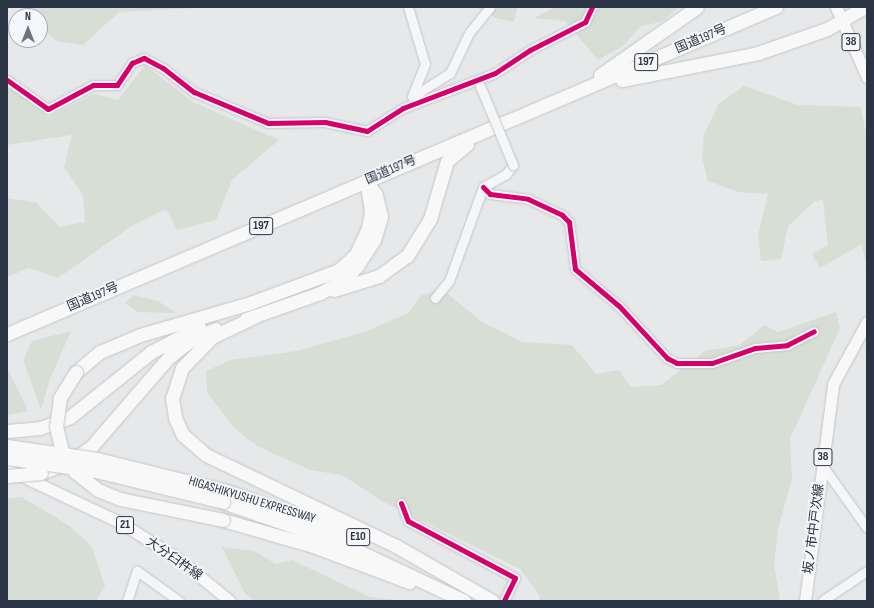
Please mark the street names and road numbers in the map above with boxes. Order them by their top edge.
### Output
street label: 国道197号 [673,21,729,57]
road number: 38 [841,32,861,52]
road number: 197 [634,52,658,72]
street label: 国道197号 [363,152,419,188]
road number: 197 [249,216,273,236]
street label: 国道197号 [65,279,121,315]
road number: 38 [813,447,833,467]
street label: HIGASHIKYUSHU EXPRESSWAY [187,473,317,527]
street label: 坂ノ市中戸次線 [801,483,827,575]
road number: 21 [116,515,134,535]
road number: E10 [346,527,370,547]
street label: 大分臼杵線 [143,534,205,584]

